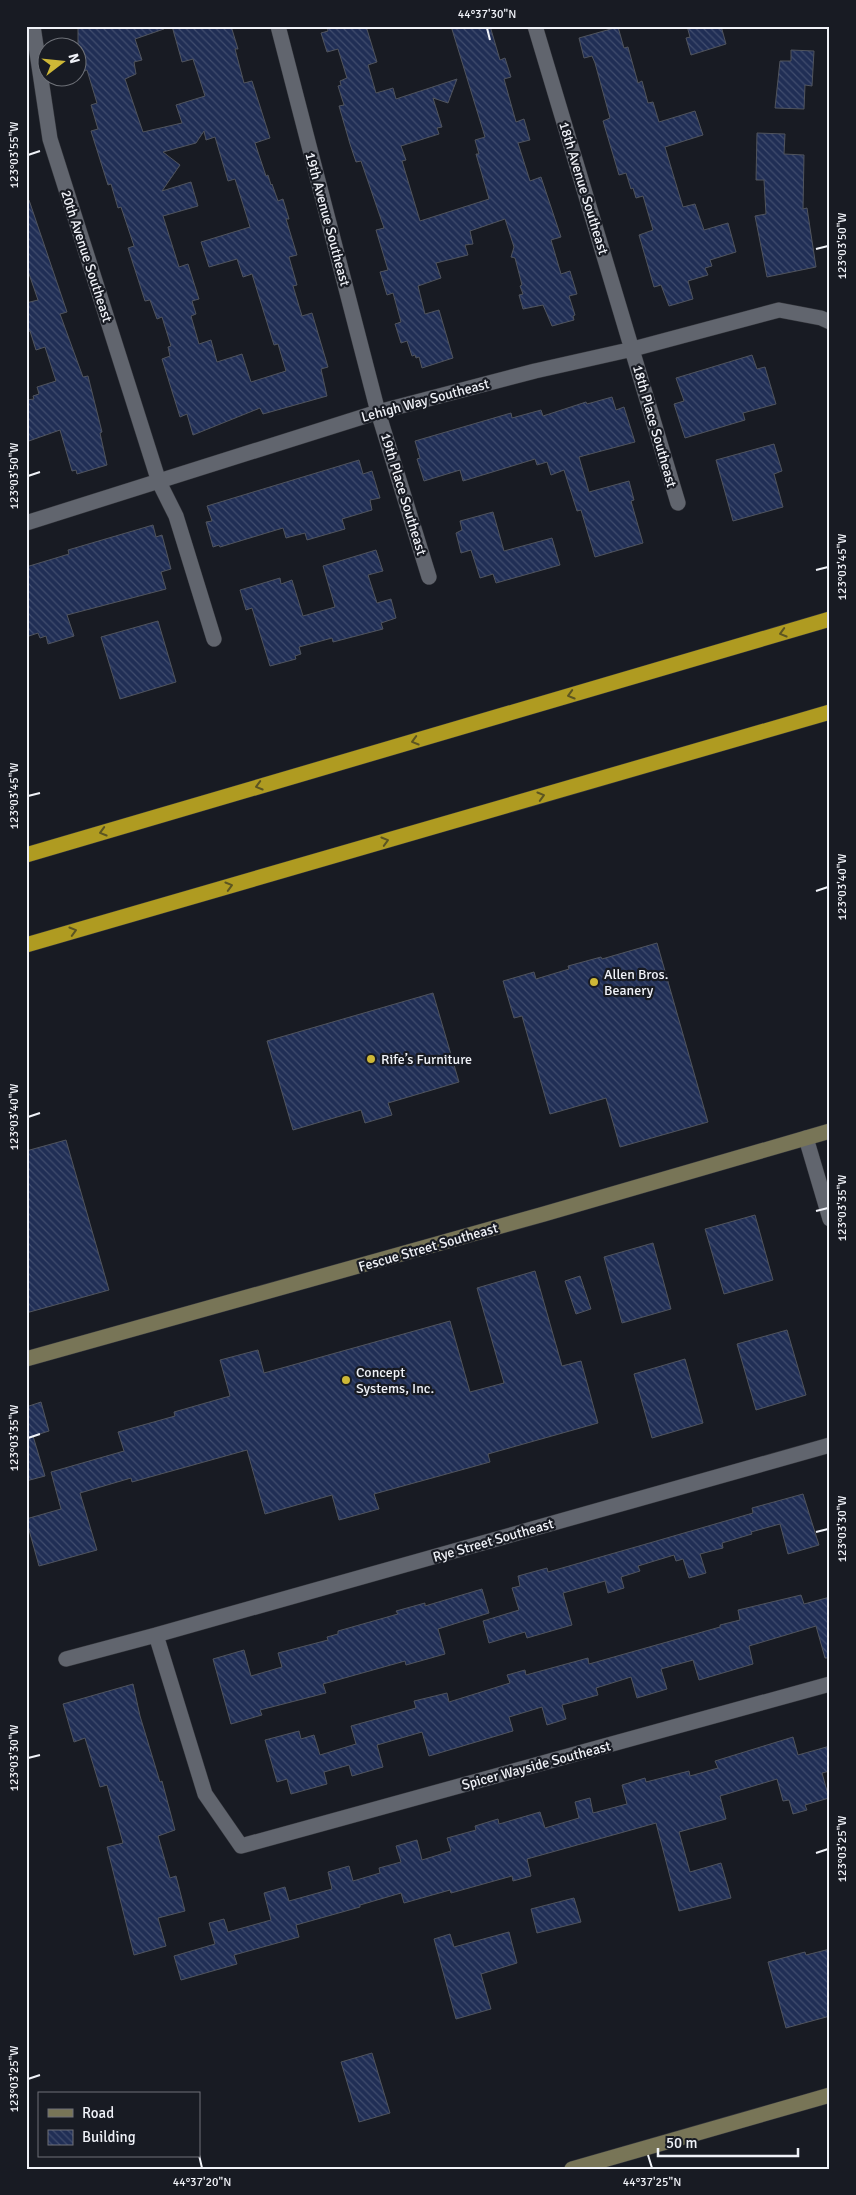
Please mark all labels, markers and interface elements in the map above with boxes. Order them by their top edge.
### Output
text: 44°37'30"N [458,7,516,22]
north arrow [38,38,88,88]
text: N [65,52,84,66]
street label: 18th Avenue Southeast [555,120,612,257]
text: 123°03'55"W [7,121,22,189]
street label: 19th Avenue Southeast [301,150,354,288]
street label: 20th Avenue Southeast [57,188,116,324]
text: 123°03'50"W [835,212,850,280]
street label: 18th Place Southeast [629,363,680,490]
street label: Lehigh Way Southeast [359,375,491,426]
street label: 19th Place Southeast [377,431,430,557]
text: 123°03'50"W [7,442,22,510]
text: 123°03'45"W [835,533,850,601]
one-way arrow [779,628,788,638]
one-way arrow [567,689,576,700]
one-way arrow [412,735,420,745]
text: 123°03'45"W [7,762,22,830]
one-way arrow [256,781,264,791]
one-way arrow [537,791,545,801]
one-way arrow [99,826,108,837]
one-way arrow [381,836,389,846]
text: 123°03'40"W [835,853,850,921]
one-way arrow [225,881,233,891]
one-way arrow [69,926,77,937]
place label: Allen Bros. Beanery [604,966,668,999]
marker: Allen Bros. Beanery [588,976,600,988]
place label: Rife’s Furniture [381,1051,472,1068]
marker: Rife’s Furniture [365,1053,377,1065]
text: 123°03'40"W [7,1083,22,1151]
text: 123°03'35"W [835,1174,850,1242]
street label: Fescue Street Southeast [356,1219,500,1276]
place label: Concept Systems, Inc. [356,1364,434,1397]
marker: Concept Systems, Inc. [340,1374,352,1386]
text: 123°03'35"W [7,1404,22,1472]
text: 123°03'30"W [835,1495,850,1563]
street label: Rye Street Southeast [431,1515,556,1566]
text: 123°03'30"W [7,1724,22,1792]
street label: Spicer Wayside Southeast [460,1737,613,1794]
text: 123°03'25"W [835,1815,850,1883]
text: 123°03'25"W [7,2045,22,2113]
legend [38,2092,200,2158]
text: Road [82,2104,114,2122]
scale bar [658,2125,798,2157]
text: Building [82,2128,136,2146]
text: 50 m [666,2134,697,2152]
text: 44°37'20"N [173,2175,231,2190]
text: 44°37'25"N [623,2175,681,2190]

